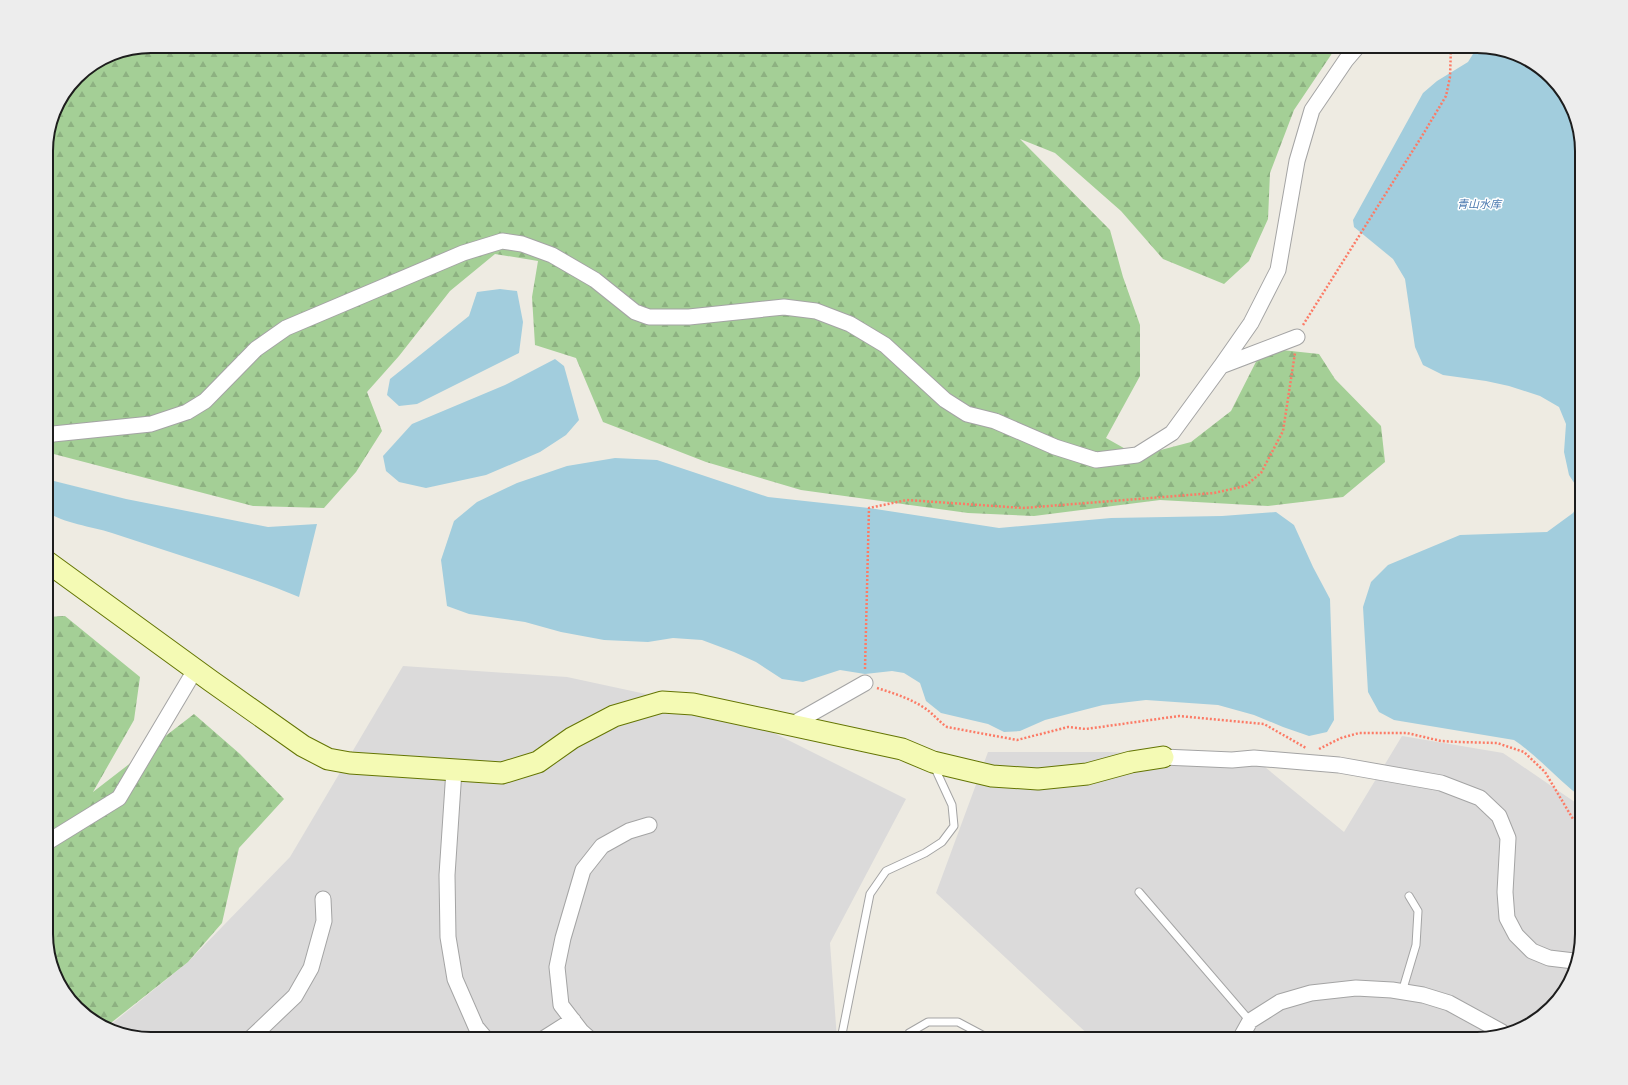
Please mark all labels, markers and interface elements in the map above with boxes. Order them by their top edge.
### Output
water label: 青山水库 [1457,197,1503,210]

